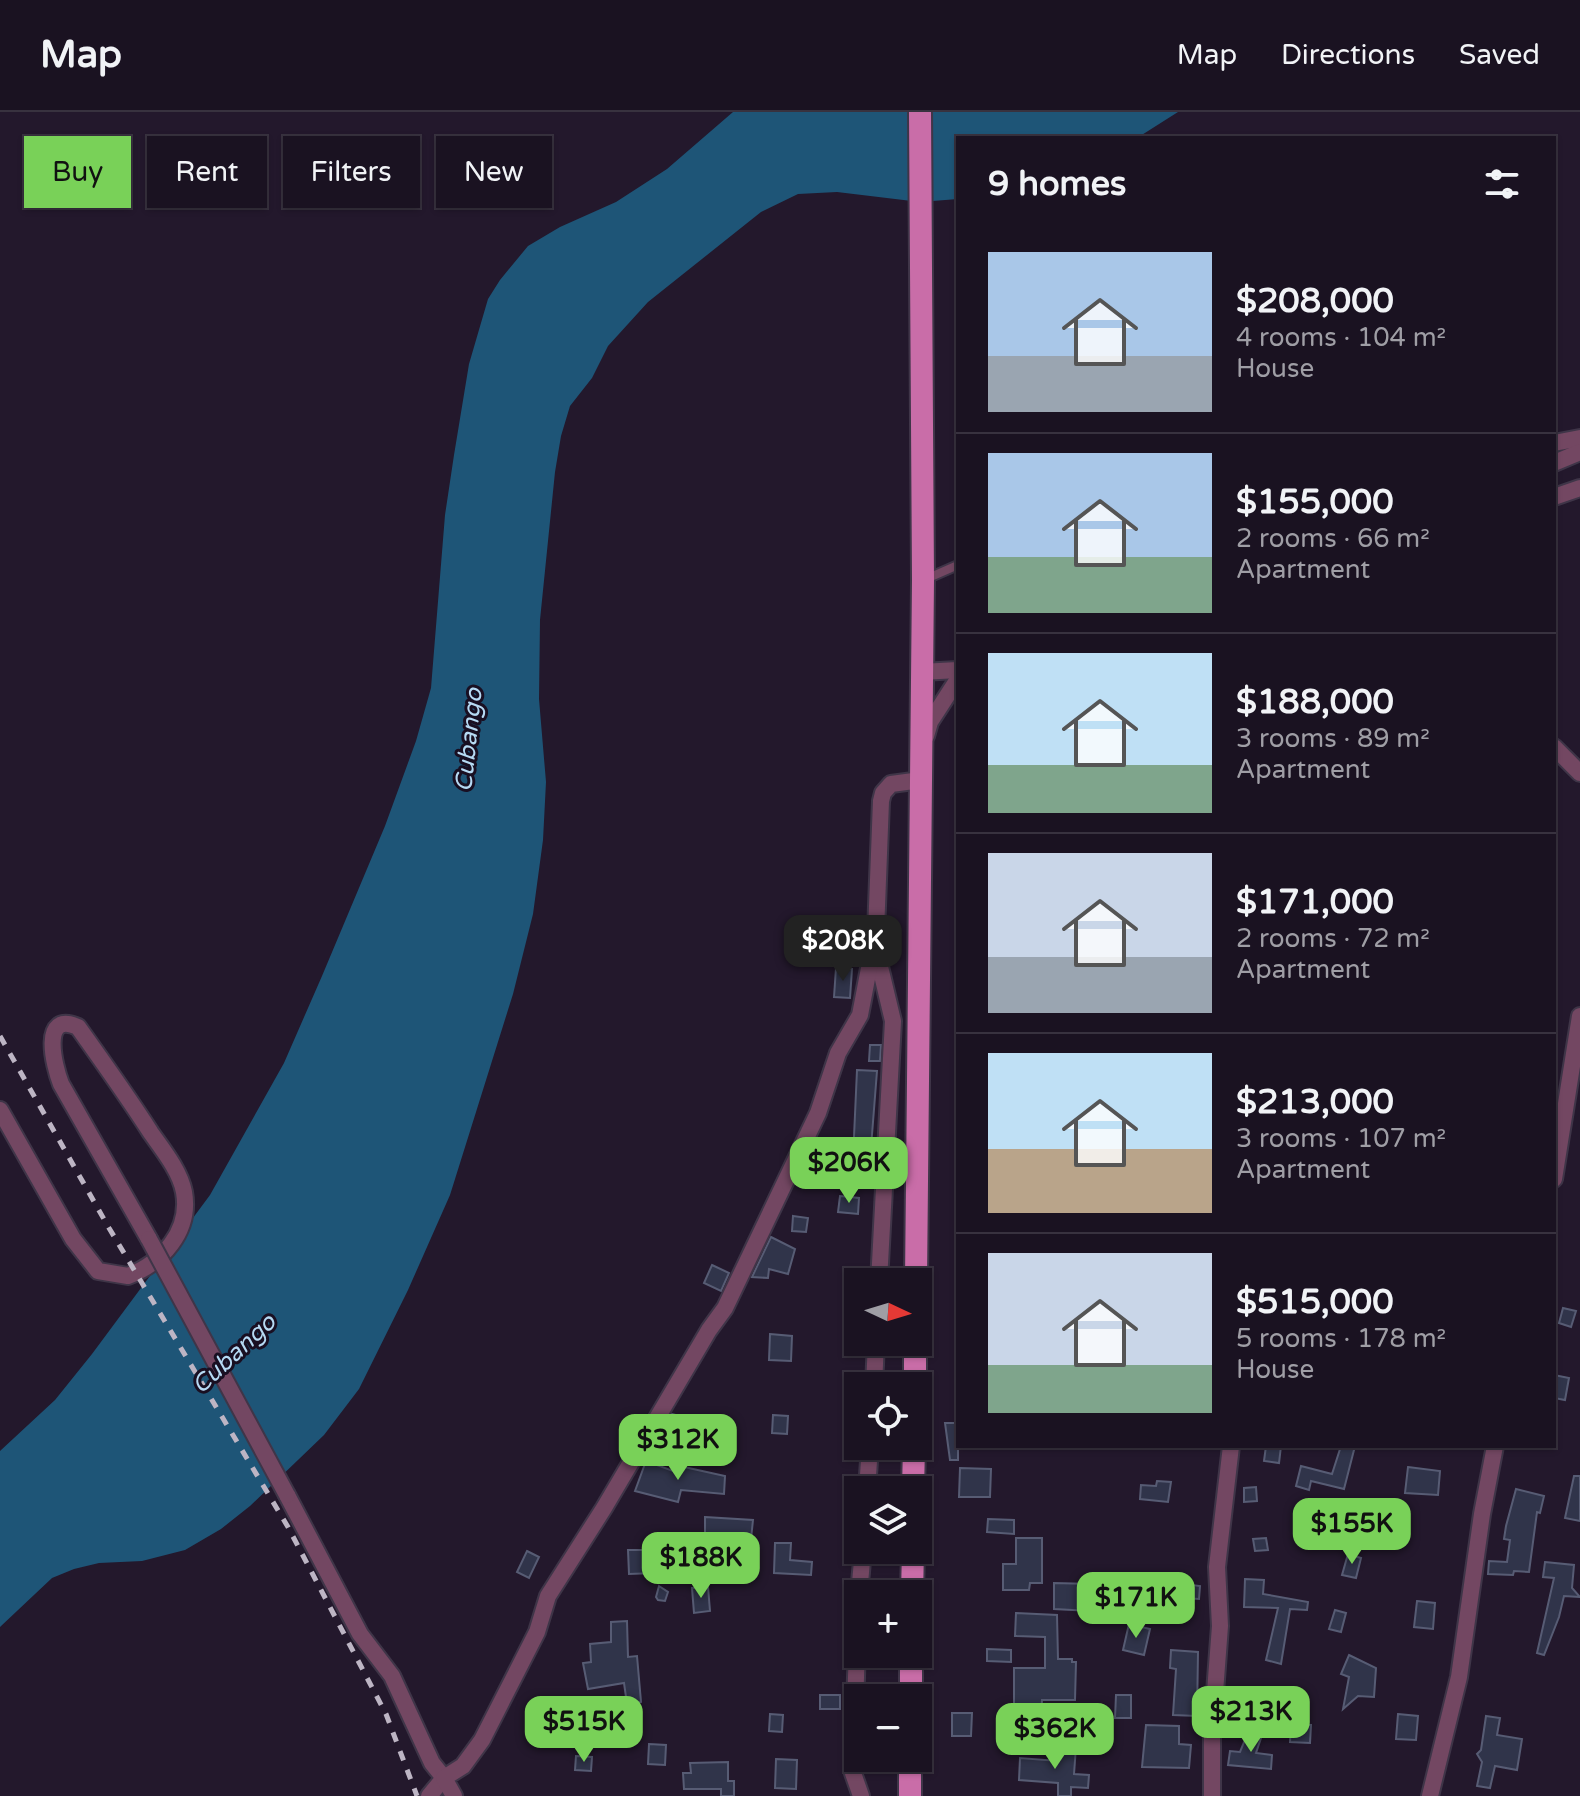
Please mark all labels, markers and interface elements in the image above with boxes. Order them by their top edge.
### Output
text: Map [40,32,122,78]
text: Map [1177,38,1237,72]
text: Directions [1281,38,1415,72]
text: Saved [1459,38,1540,72]
chip: Buy [24,136,131,208]
chip: Rent [147,136,267,208]
chip: Filters [283,136,420,208]
chip: New [436,136,552,208]
icon: filters [1480,162,1524,206]
text: 9 homes [988,164,1126,205]
text: $208,000 [1236,281,1394,322]
icon: home [1052,284,1148,380]
text: 4 rooms · 104 m² [1236,322,1446,353]
text: House [1236,353,1314,384]
text: $155,000 [1236,482,1394,523]
icon: home [1052,485,1148,581]
text: 2 rooms · 66 m² [1236,523,1430,554]
text: Apartment [1236,554,1370,585]
text: $188,000 [1236,682,1394,723]
water label: Cubango [449,685,489,793]
icon: home [1052,685,1148,781]
text: 3 rooms · 89 m² [1236,723,1430,754]
text: Apartment [1236,754,1370,785]
text: $171,000 [1236,882,1394,923]
icon: home [1052,885,1148,981]
pin: $208K [787,915,899,983]
text: 2 rooms · 72 m² [1236,923,1430,954]
text: $208K [802,925,884,956]
text: Apartment [1236,954,1370,985]
text: $213,000 [1236,1082,1394,1123]
icon: home [1052,1085,1148,1181]
text: 3 rooms · 107 m² [1236,1123,1446,1154]
pin: $206K [793,1137,905,1205]
text: $206K [808,1147,890,1178]
text: Apartment [1236,1154,1370,1185]
north arrow [844,1268,932,1356]
map controls [844,1268,932,1772]
text: $515,000 [1236,1282,1394,1323]
icon: home [1052,1285,1148,1381]
water label: Cubango [186,1307,283,1400]
text: 5 rooms · 178 m² [1236,1323,1446,1354]
text: House [1236,1354,1314,1385]
button: locate [844,1372,932,1460]
pin: $312K [622,1414,734,1482]
text: $312K [637,1424,719,1455]
button: layers [844,1476,932,1564]
pin: $155K [1296,1498,1408,1566]
text: $155K [1311,1508,1393,1539]
pin: $188K [645,1532,757,1600]
text: $188K [660,1542,742,1573]
pin: $171K [1080,1572,1192,1640]
button: + [844,1580,932,1668]
text: $171K [1095,1582,1177,1613]
button: − [844,1684,932,1772]
pin: $213K [1195,1686,1307,1754]
pin: $515K [528,1696,640,1764]
text: $213K [1210,1696,1292,1727]
pin: $362K [999,1703,1111,1771]
text: $515K [543,1706,625,1737]
text: $362K [1014,1713,1096,1744]

